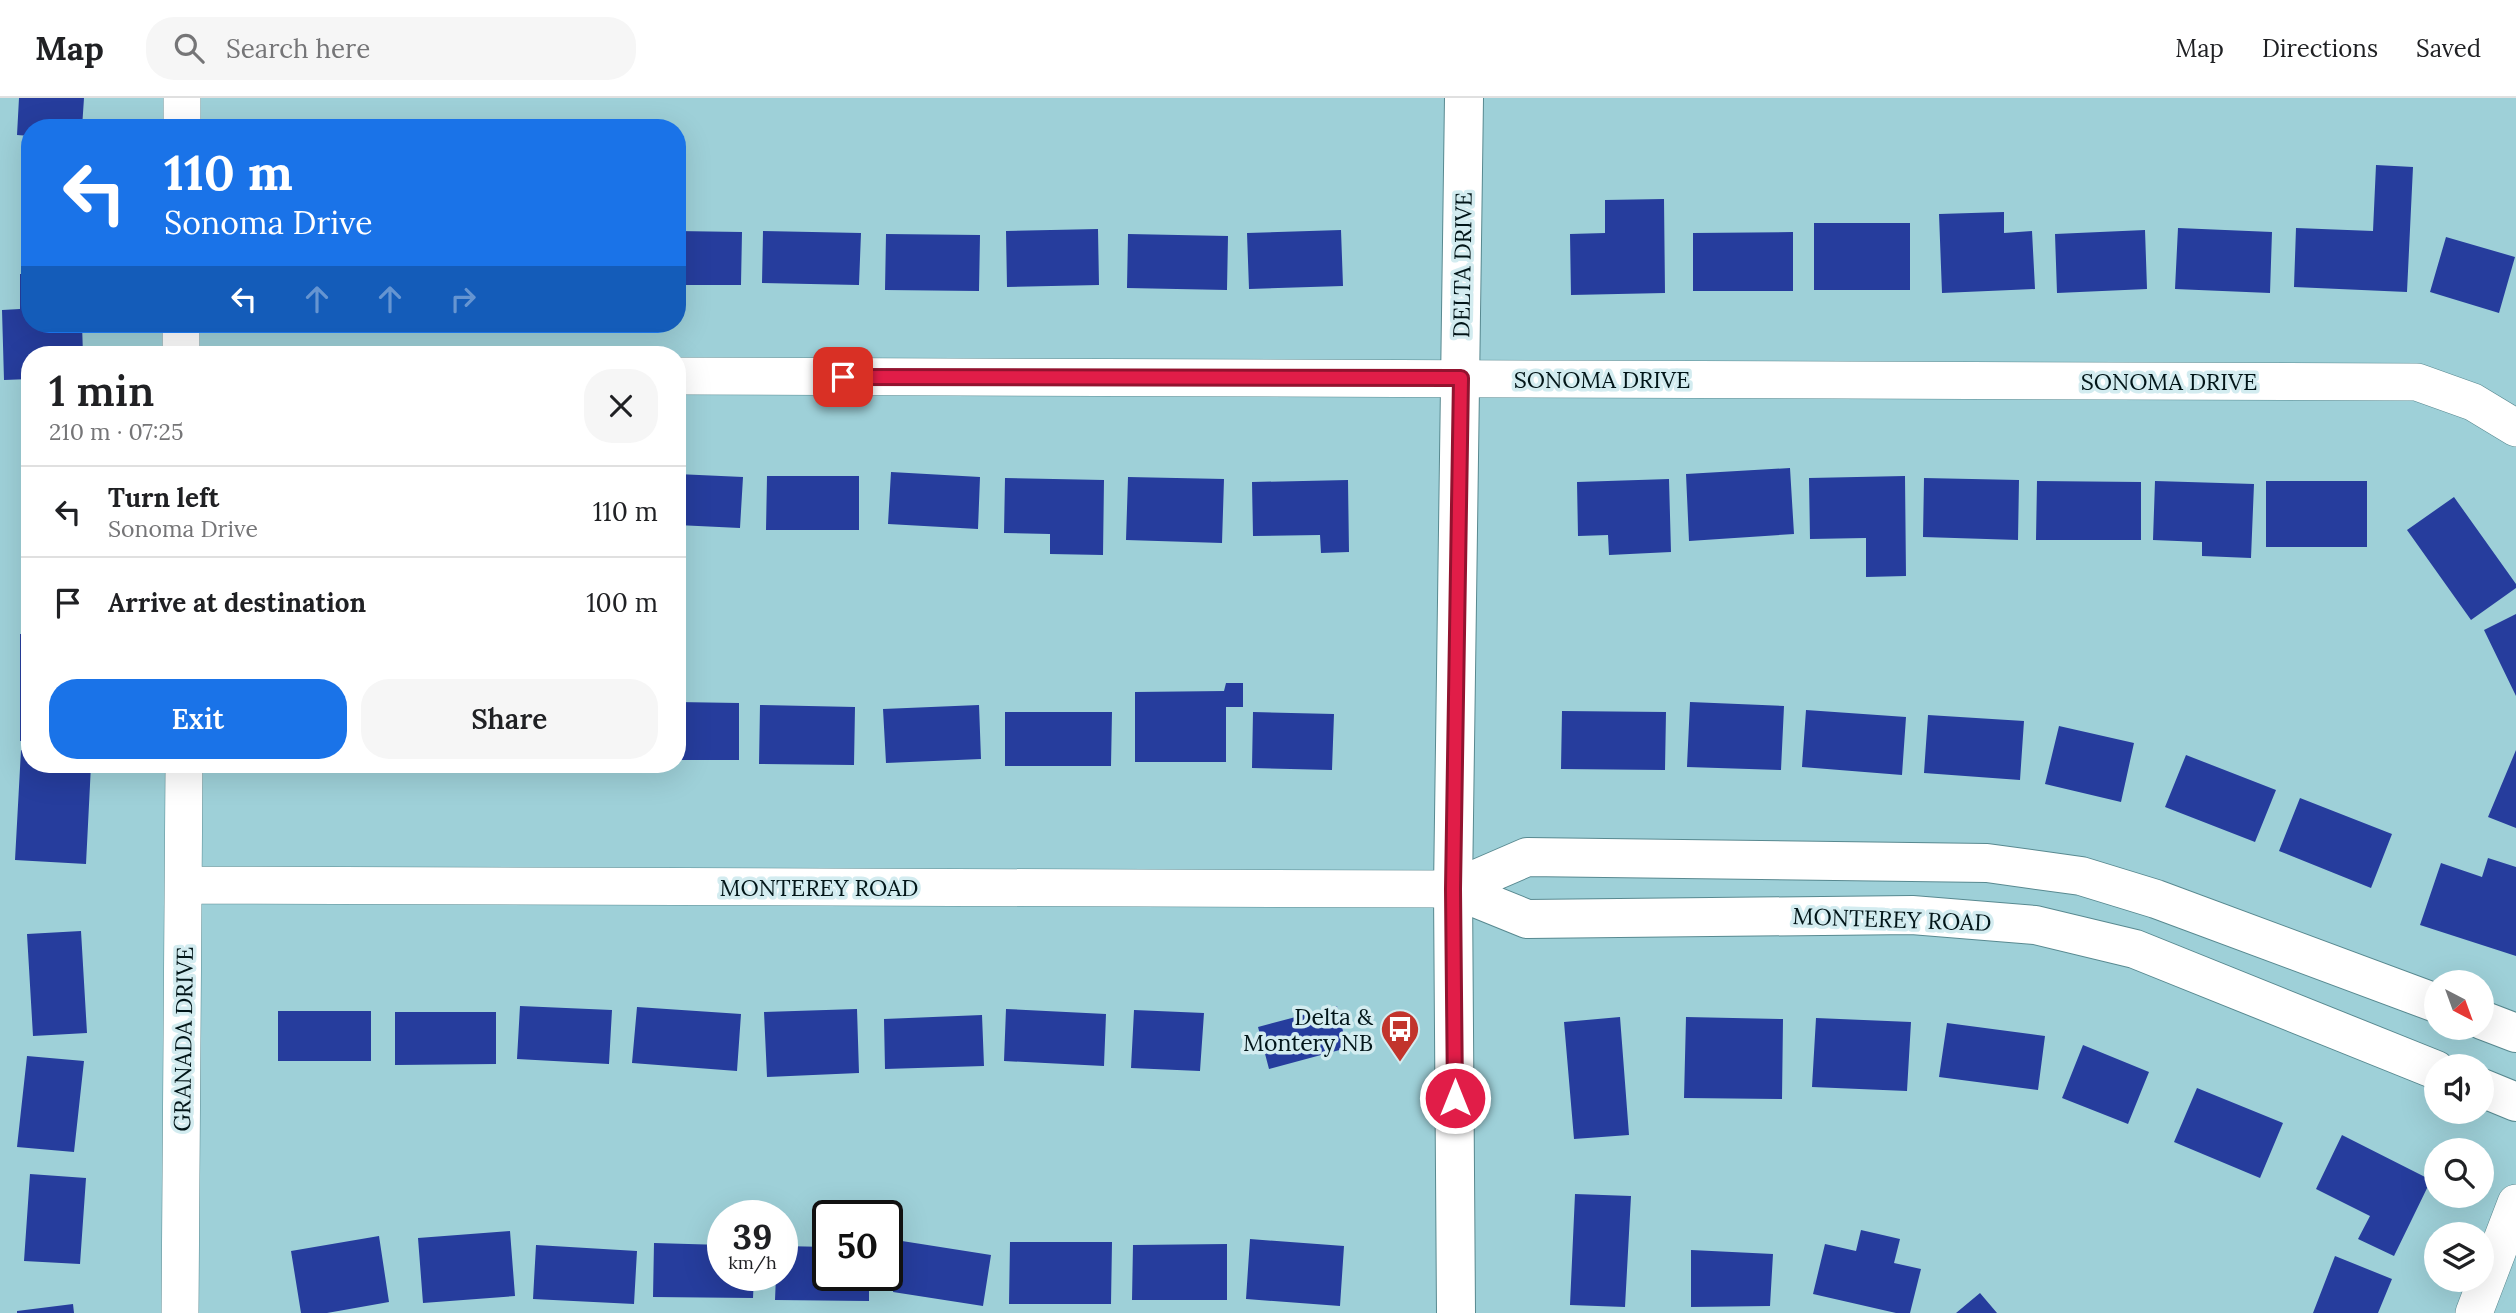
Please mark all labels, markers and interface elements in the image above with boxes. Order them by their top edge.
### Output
search box [146,17,636,80]
text: Map [35,27,104,69]
icon: search [170,29,208,67]
text: Search here [226,32,370,65]
text: Map [2175,33,2224,64]
text: Directions [2262,33,2378,64]
text: Saved [2416,33,2481,64]
text: 110 m [164,141,293,203]
icon: left [49,147,140,238]
street label: DELTA DRIVE [1446,192,1478,338]
text: Sonoma Drive [164,202,373,243]
icon: left [225,280,263,318]
icon: ahead [298,280,336,318]
icon: ahead [371,280,409,318]
icon: right [444,280,482,318]
pin [813,347,873,407]
icon: arrive [824,358,862,396]
text: 1 min [49,364,154,418]
street label: SONOMA DRIVE [1514,365,1690,394]
street label: SONOMA DRIVE [2081,367,2257,396]
button: close [584,369,658,443]
text: 210 m · 07:25 [49,417,183,446]
text: Turn left [108,481,219,514]
icon: left [49,493,87,531]
text: 110 m [593,495,658,528]
text: Sonoma Drive [108,514,258,543]
icon: arrive [49,584,87,622]
text: Arrive at destination [108,586,366,619]
text: 100 m [586,586,658,619]
button: Exit [49,679,347,759]
button: Share [361,679,658,759]
street label: MONTEREY ROAD [720,873,918,902]
street label: MONTEREY ROAD [1792,901,1992,937]
street label: GRANADA DRIVE [167,946,199,1132]
north arrow [2424,970,2494,1040]
map controls [2424,970,2494,1292]
place label: Delta & Montery NB [1243,1002,1374,1057]
bus stop icon: Delta & Montery NB [1379,1008,1421,1063]
button: sound [2424,1054,2494,1124]
position arrow [1418,1061,1492,1135]
button: search [2424,1138,2494,1208]
speed limit sign: 50 [812,1200,903,1291]
text: 39 [733,1214,772,1259]
button: layers [2424,1222,2494,1292]
text: km/h [728,1251,777,1274]

